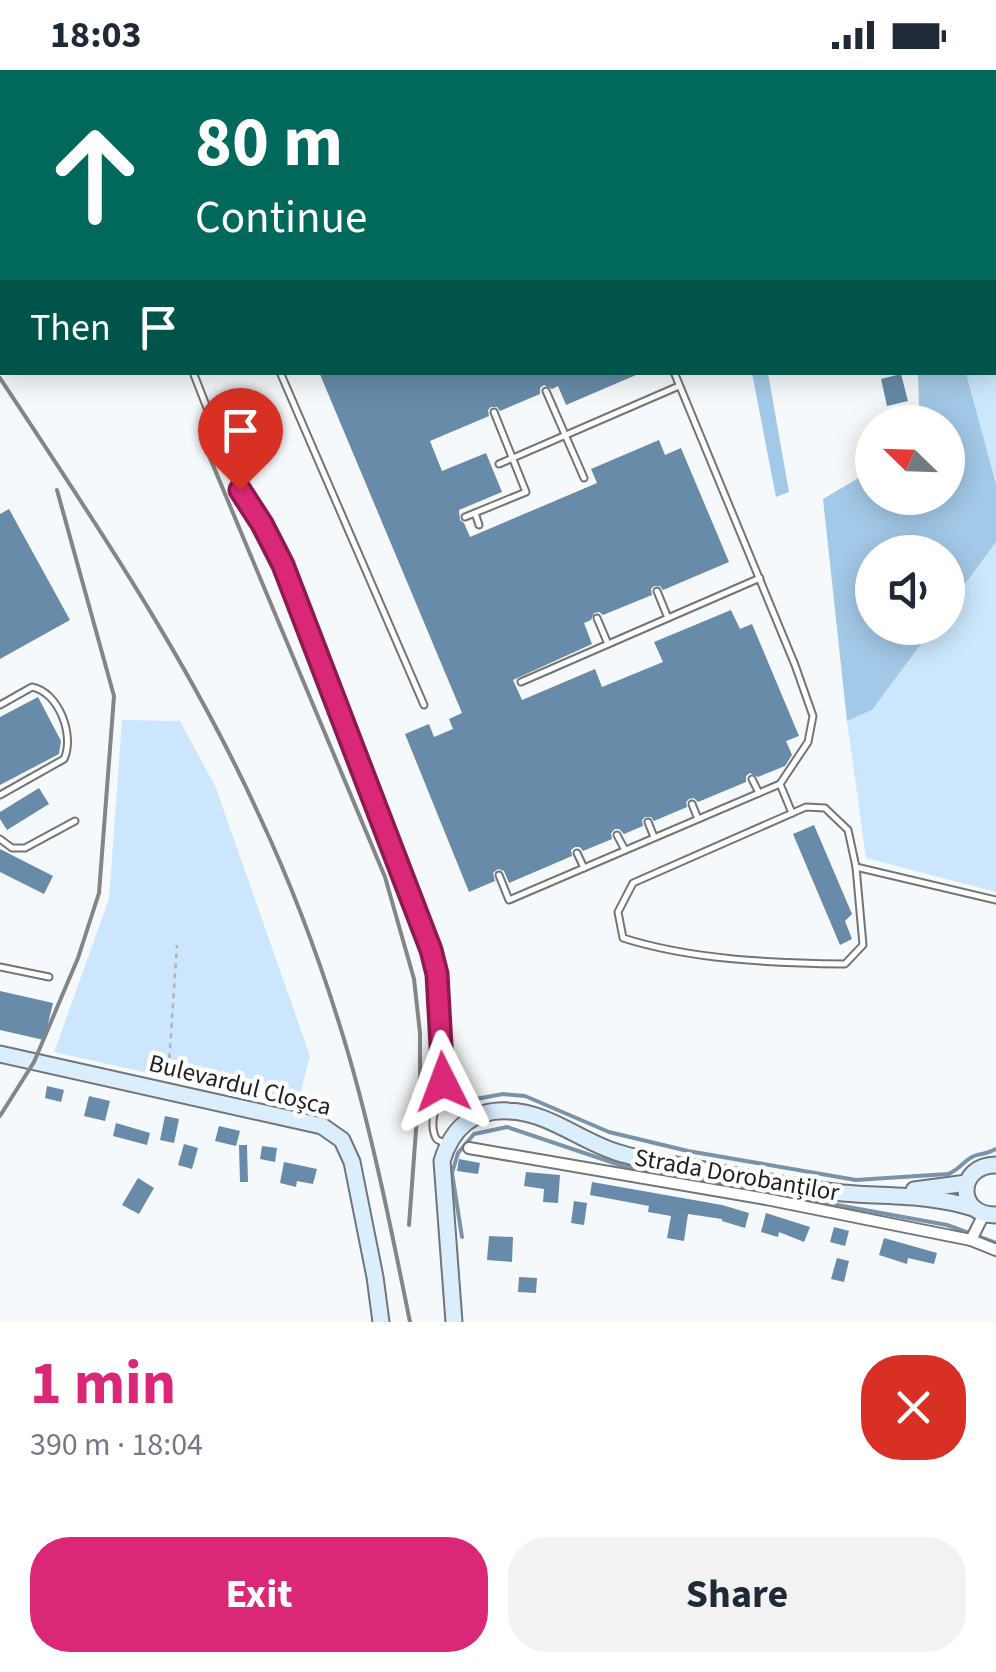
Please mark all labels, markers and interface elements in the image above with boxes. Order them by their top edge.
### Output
text: 18:03 [50,8,142,62]
text: 80 m [195,93,343,193]
icon: ahead [30,110,160,240]
text: Continue [195,186,367,250]
icon: arrive [131,300,186,355]
text: Then [30,301,111,355]
pin [198,388,283,491]
icon: arrive [213,403,268,458]
north arrow [855,405,965,515]
map controls [855,405,965,645]
button: sound [855,535,965,645]
position arrow [391,1030,495,1134]
street label: Bulevardul Cloșca [145,1045,335,1125]
street label: Strada Dorobanților [632,1139,842,1211]
text: 1 min [30,1342,176,1427]
button: close [861,1355,966,1460]
text: 390 m · 18:04 [30,1422,203,1468]
button: Exit [30,1537,488,1652]
button: Share [508,1537,966,1652]

